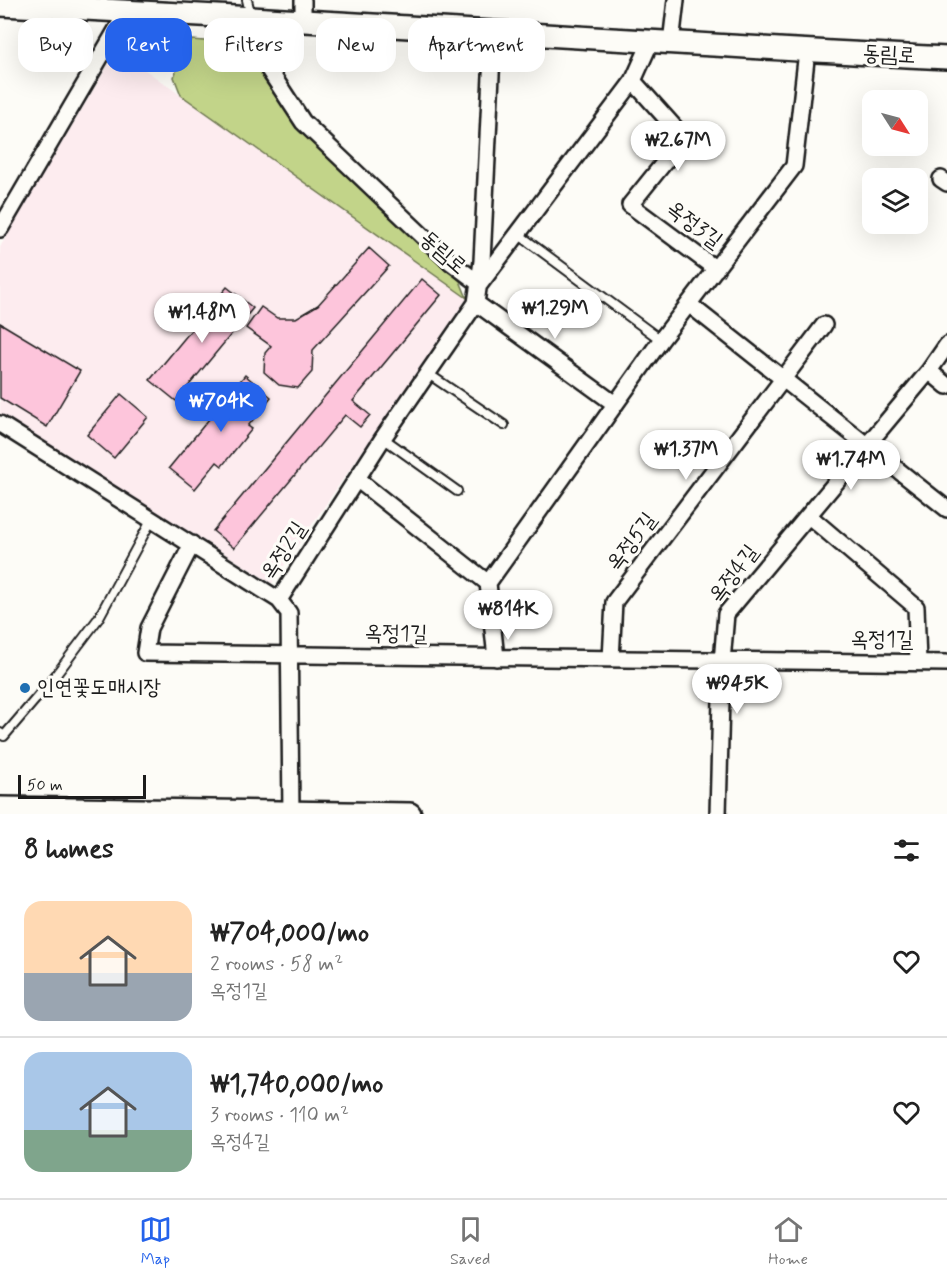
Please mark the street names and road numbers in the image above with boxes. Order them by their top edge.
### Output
street label: 동림로 [862,40,916,70]
street label: 옥정3길 [660,195,728,255]
street label: 동림로 [414,225,472,281]
street label: 옥정5길 [601,507,663,577]
street label: 옥정2길 [255,516,313,585]
street label: 옥정4길 [703,539,765,609]
street label: 옥정1길 [364,619,428,649]
street label: 옥정1길 [851,626,914,654]

